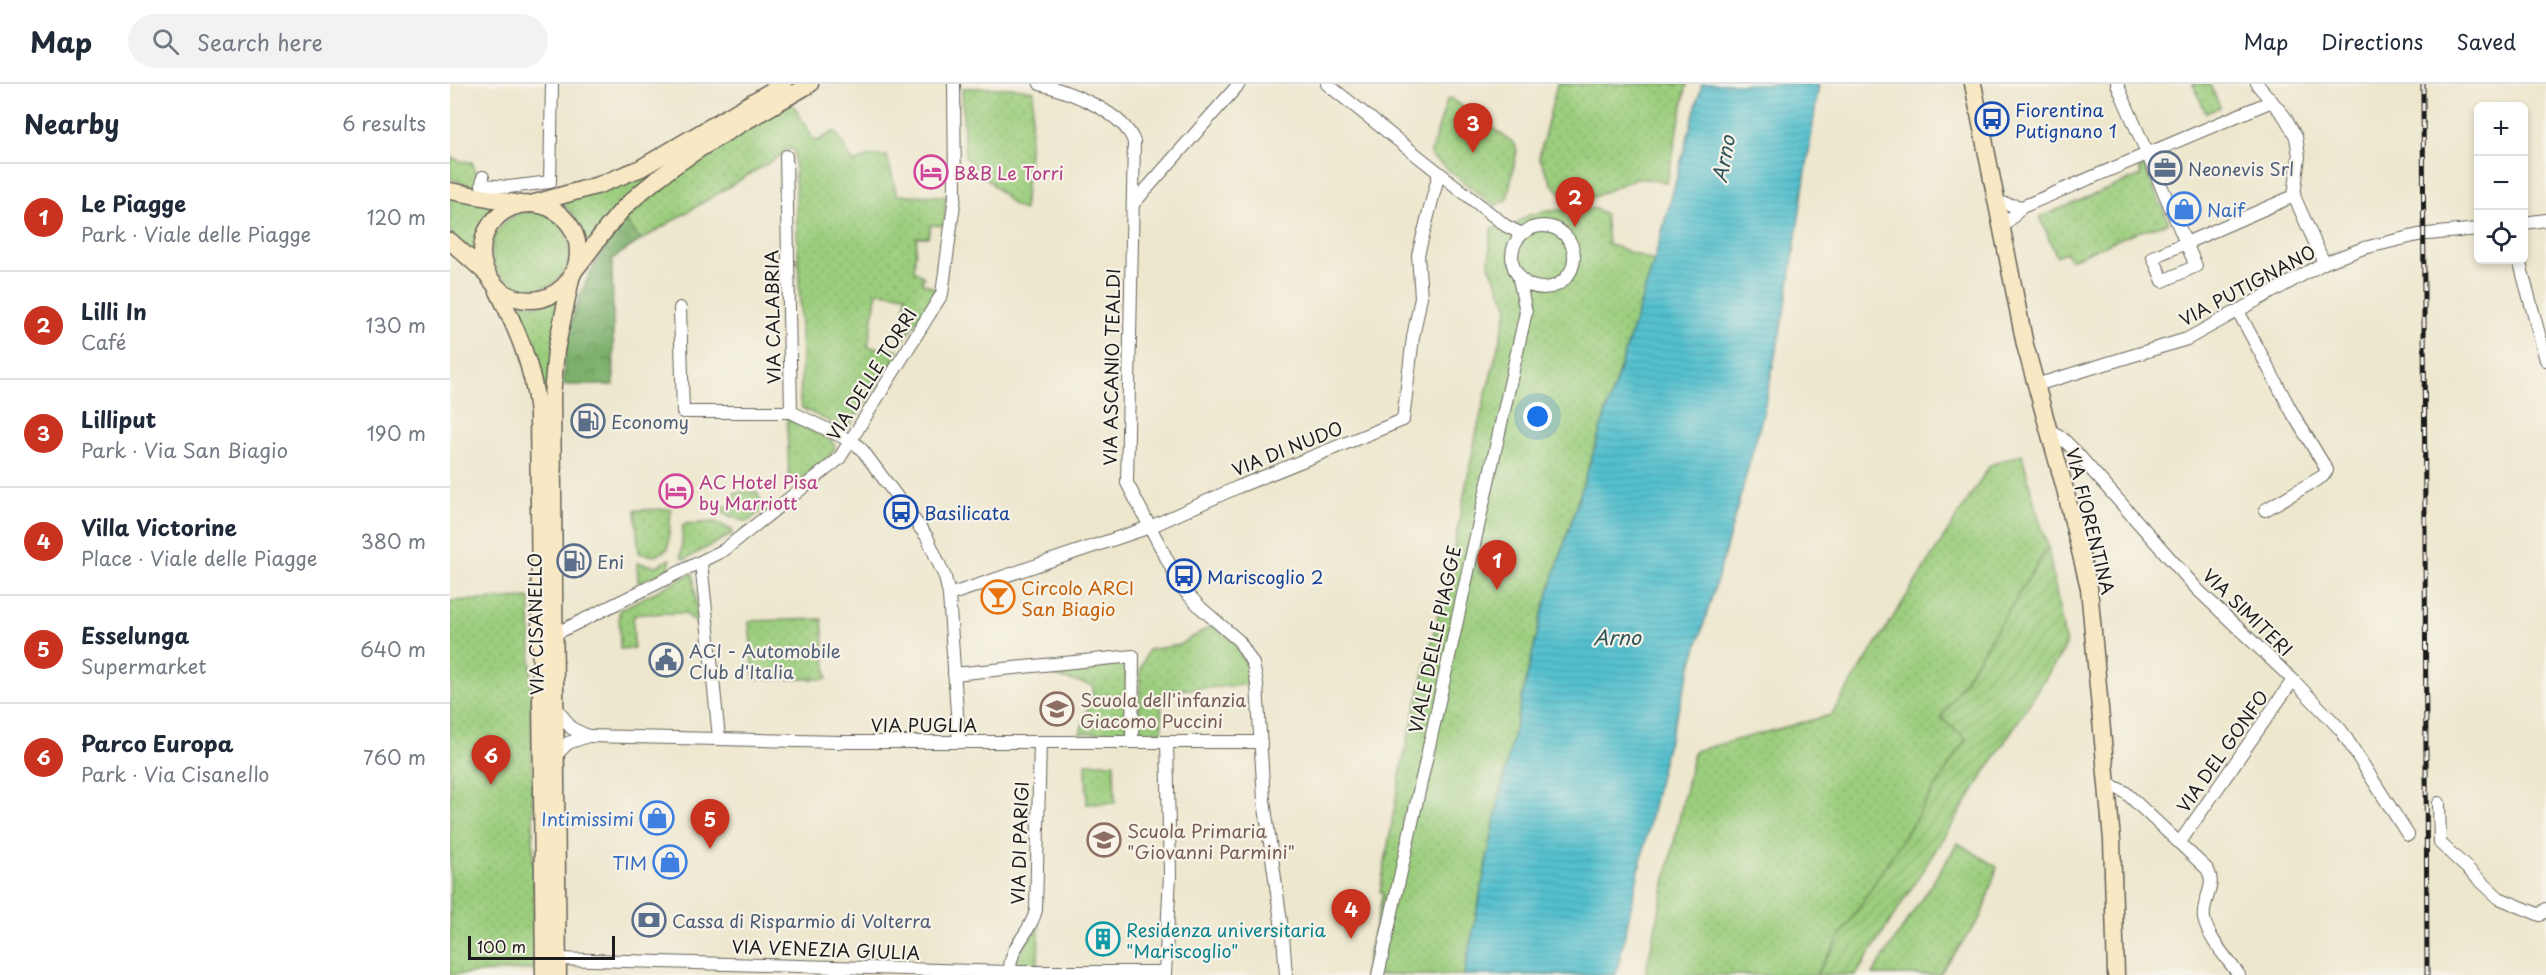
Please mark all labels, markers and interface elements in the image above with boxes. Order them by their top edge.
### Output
search box [128,14,548,68]
text: Map [30,20,92,63]
icon: search [149,25,182,58]
text: Search here [197,25,323,58]
text: Map [2243,25,2288,57]
text: Directions [2321,25,2423,57]
text: Saved [2456,25,2516,57]
place label: Fiorentina Putignano 1 [2015,96,2117,144]
bus stop icon: Fiorentina Putignano 1 [1974,101,2010,137]
map controls [2474,102,2528,264]
button: + [2474,102,2528,156]
text: Nearby [24,104,119,143]
pin: 3 [1454,104,1492,153]
text: 6 results [342,108,426,138]
water label: Arno [1704,132,1742,185]
office icon: Neonevis Srl [2147,150,2183,186]
hotel icon: B&B Le Torri [913,154,949,190]
place label: Neonevis Srl [2188,155,2294,182]
button: − [2474,156,2528,210]
place label: B&B Le Torri [954,159,1064,186]
pin: 2 [1556,178,1594,227]
text: Le Piagge [81,186,186,219]
shop icon: Naif [2166,191,2202,227]
place label: Naif [2207,196,2246,223]
text: 1 [39,202,48,232]
text: 120 m [367,202,426,232]
button: locate [2474,210,2528,264]
text: Park · Viale delle Piagge [81,219,311,249]
street label: VIA PUTIGNANO [2174,238,2320,332]
street label: VIA CALABRIA [757,249,787,384]
street label: VIA ASCANIO TEALDI [1096,268,1126,466]
text: Lilli In [81,294,147,327]
street label: VIA DELLE TORRI [819,303,923,445]
text: 2 [36,310,51,340]
text: 130 m [366,310,426,340]
text: Café [81,327,126,357]
text: Lilliput [81,402,156,435]
your location [1523,402,1552,431]
fuel station icon: Economy [570,403,606,439]
place label: Economy [611,408,689,435]
street label: VIA DI NUDO [1228,414,1346,482]
text: 3 [37,418,50,448]
text: 190 m [367,418,426,448]
text: Park · Via San Biagio [81,435,288,465]
street label: VIA FIORENTINA [2060,445,2122,597]
place label: AC Hotel Pisa by Marriott [699,468,819,516]
hotel icon: AC Hotel Pisa by Marriott [658,473,694,509]
bus stop icon: Basilicata [883,494,919,530]
place label: Basilicata [924,499,1010,526]
text: Villa Victorine [81,510,237,543]
text: 4 [37,526,50,556]
text: 380 m [360,526,426,556]
pin: 1 [1478,540,1516,590]
text: Place · Viale delle Piagge [81,543,317,573]
fuel station icon: Eni [556,543,592,579]
street label: VIALE DELLE PIAGGE [1401,543,1467,735]
place label: Eni [597,548,624,575]
street label: VIA CISANELLO [520,553,550,695]
bus stop icon: Mariscoglio 2 [1166,558,1202,594]
street label: VIA SIMITERI [2197,562,2299,662]
place label: Mariscoglio 2 [1207,563,1324,590]
place label: Circolo ARCI San Biagio [1021,574,1134,622]
bar icon: Circolo ARCI San Biagio [980,579,1016,615]
text: Esselunga [81,618,189,651]
water label: Arno [1593,622,1642,652]
text: 5 [37,634,50,664]
text: 640 m [360,634,426,664]
place label: ACI - Automobile Club d'Italia [689,637,841,685]
public building icon: ACI - Automobile Club d'Italia [648,642,684,678]
text: Supermarket [81,651,207,681]
street label: VIA DEL GONFO [2170,684,2274,818]
place label: Scuola dell'infanzia Giacomo Puccini [1080,686,1246,734]
school or university icon: Scuola dell'infanzia Giacomo Puccini [1039,691,1075,727]
street label: VIA PUGLIA [871,711,977,738]
text: Parco Europa [81,726,233,759]
pin: 6 [472,736,510,785]
text: 6 [36,742,51,772]
text: 760 m [363,742,426,772]
text: Park · Via Cisanello [81,759,269,789]
street label: VIA DI PARIGI [1003,781,1035,905]
shop icon: Intimissimi [639,800,675,836]
pin: 5 [690,800,730,849]
place label: Intimissimi [541,805,634,832]
place label: Scuola Primaria "Giovanni Parmini" [1127,817,1295,865]
school or university icon: Scuola Primaria "Giovanni Parmini" [1086,822,1122,858]
shop icon: TIM [652,844,688,880]
place label: TIM [612,849,647,876]
pin: 4 [1332,890,1370,939]
bank icon: Cassa di Risparmio di Volterra [631,902,667,938]
place label: Cassa di Risparmio di Volterra [672,907,932,934]
place label: Residenza universitaria "Mariscoglio" [1126,916,1326,964]
building icon: Residenza universitaria "Mariscoglio" [1085,921,1121,957]
street label: VIA VENEZIA GIULIA [731,932,921,966]
scale bar [468,933,615,960]
text: 100 m [477,934,526,958]

